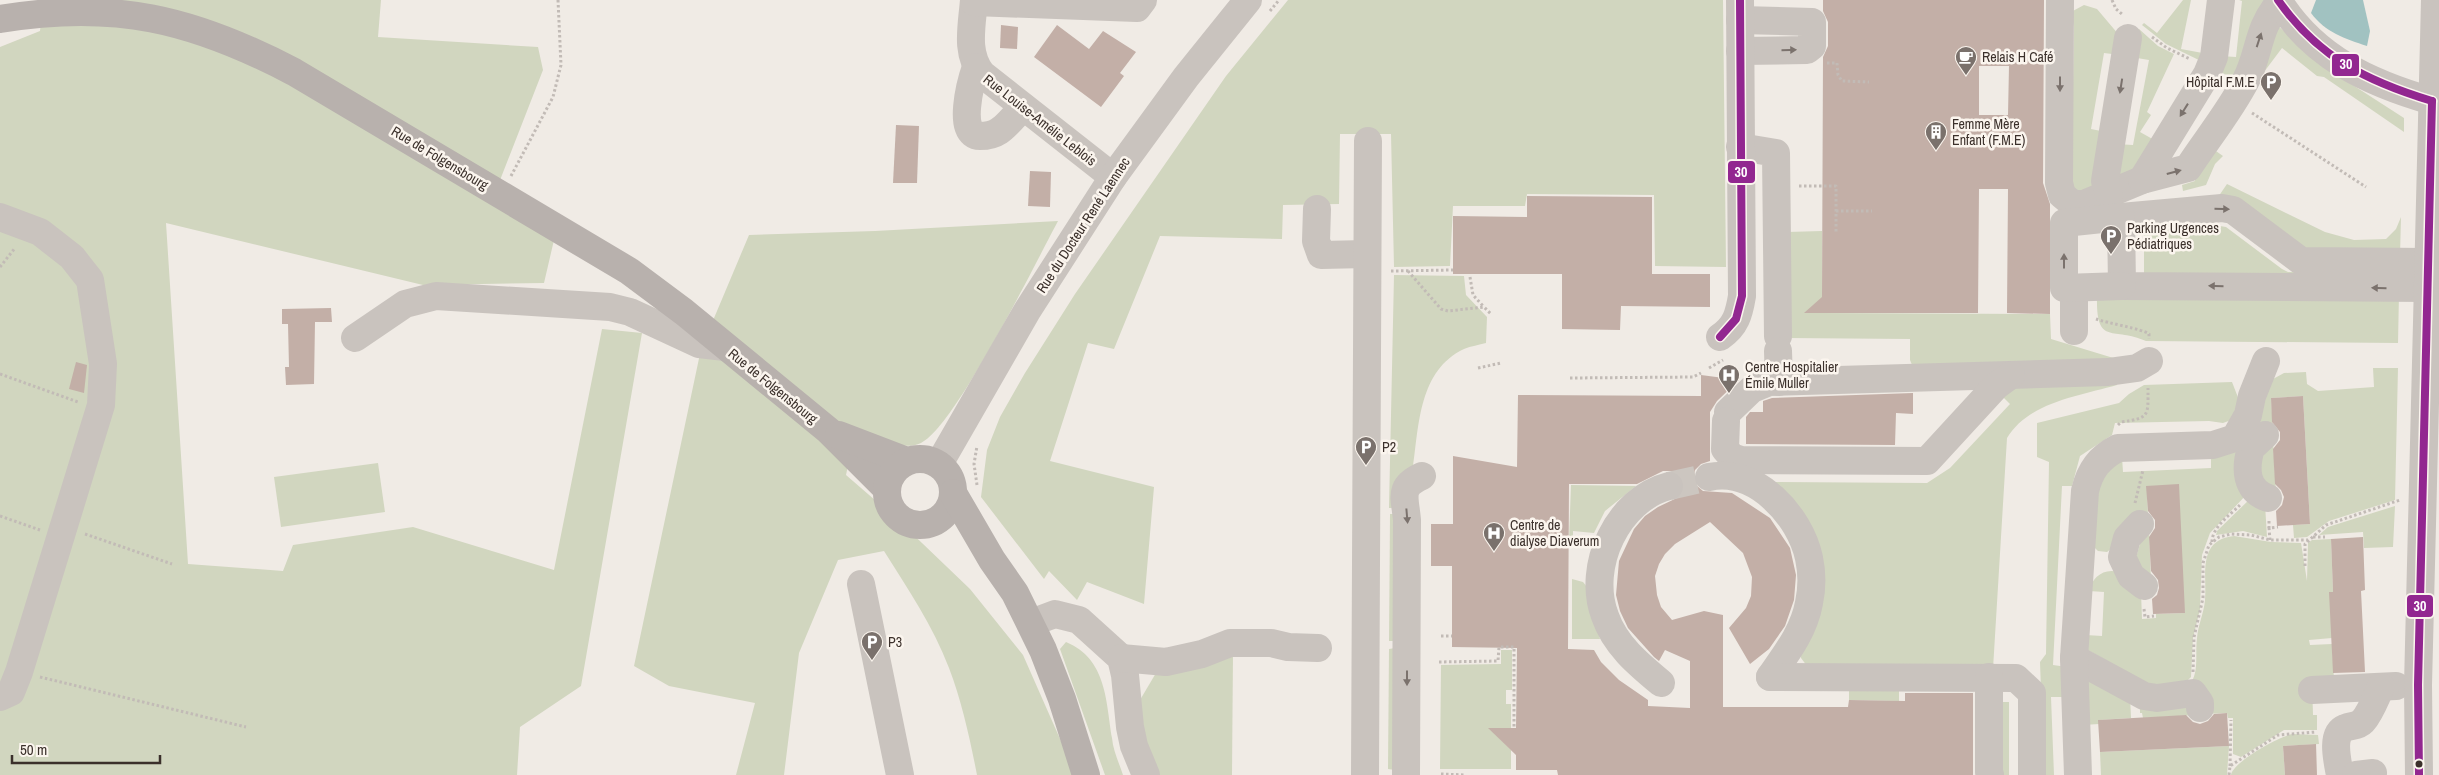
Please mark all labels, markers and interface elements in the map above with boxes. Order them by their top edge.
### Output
one-way arrow [2255,32,2263,47]
cafe icon: Relais H Café [1954,45,1978,76]
one-way arrow [1781,46,1797,54]
place label: Relais H Café [1982,48,2053,66]
line badge: 30 [2331,53,2360,77]
text: 30 [2340,55,2352,73]
street label: Rue Louise-Amélie Leblois [980,70,1100,170]
parking icon: Hôpital F.M.E [2259,70,2283,101]
place label: Hôpital F.M.E [2186,73,2255,91]
one-way arrow [2056,76,2064,92]
one-way arrow [2116,79,2124,95]
one-way arrow [2179,104,2189,117]
place label: Femme Mère Enfant (F.M.E) [1952,115,2026,149]
building icon: Femme Mère Enfant (F.M.E) [1924,120,1948,151]
street label: Rue de Folgensbourg [388,122,492,194]
street label: Rue du Docteur René Laennec [1032,154,1134,296]
line badge: 30 [1727,160,1756,184]
text: 30 [1735,163,1747,181]
one-way arrow [2166,167,2181,175]
one-way arrow [2214,206,2230,214]
place label: Parking Urgences Pédiatriques [2127,219,2219,253]
parking icon: Parking Urgences Pédiatriques [2099,224,2123,255]
one-way arrow [2060,253,2068,269]
one-way arrow [2208,282,2224,290]
one-way arrow [2371,284,2387,292]
street label: Rue de Folgensbourg [725,344,822,428]
place label: Centre Hospitalier Émile Muller [1745,358,1838,392]
hospital icon: Centre Hospitalier Émile Muller [1717,363,1741,394]
parking icon: P2 [1354,435,1378,466]
place label: P2 [1382,438,1396,456]
one-way arrow [1403,508,1411,524]
place label: Centre de dialyse Diaverum [1510,516,1599,550]
hospital icon: Centre de dialyse Diaverum [1482,521,1506,552]
line badge: 30 [2406,594,2434,618]
text: 30 [2414,597,2426,615]
parking icon: P3 [860,630,884,661]
place label: P3 [888,633,902,651]
one-way arrow [1403,670,1411,686]
scale bar [12,732,160,764]
text: 50 m [20,739,47,760]
unlabelled marker [2414,759,2424,769]

